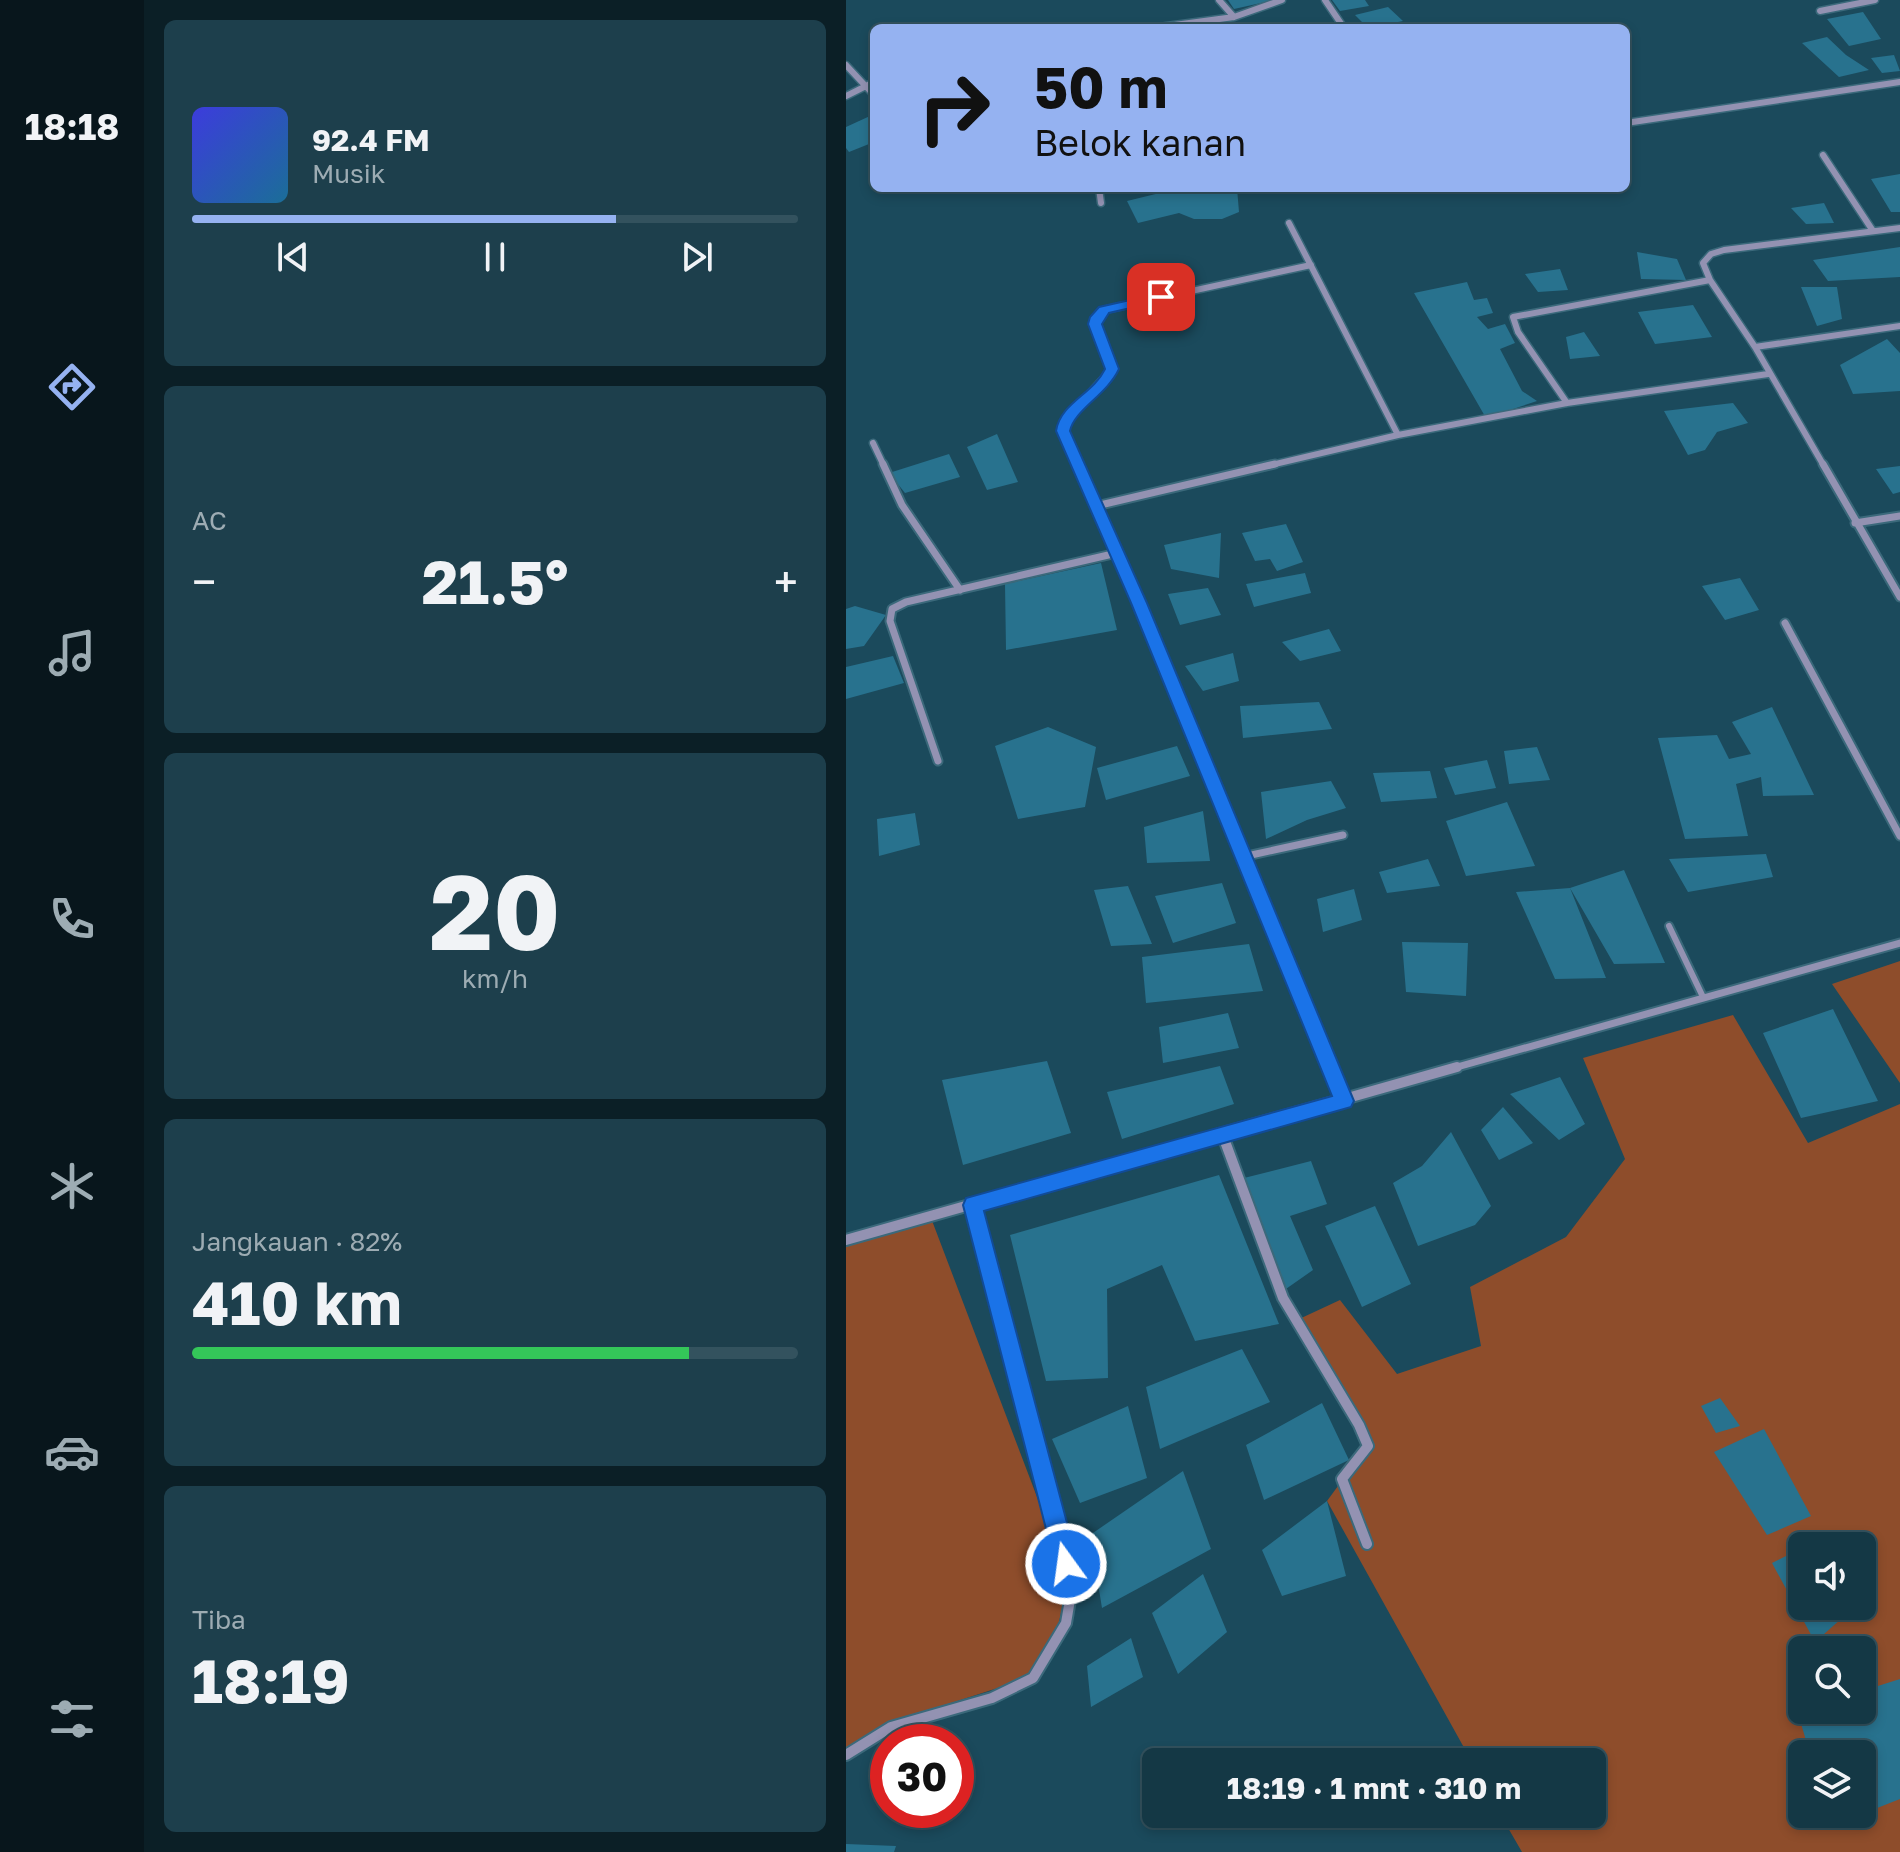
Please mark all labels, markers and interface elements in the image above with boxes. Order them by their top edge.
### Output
text: 50 m [1034,53,1168,120]
icon: right [902,56,1006,160]
text: 18:18 [25,105,119,148]
text: Belok kanan [1034,121,1246,164]
text: 92.4 FM [312,122,430,158]
text: Musik [312,158,386,189]
icon: previous [271,235,315,279]
icon: pause [473,235,517,279]
icon: next [675,235,719,279]
pin [1127,263,1195,331]
icon: arrive [1139,275,1183,319]
icon: directions [44,359,100,415]
text: AC [192,505,227,536]
text: 21.5° [422,545,568,617]
text: − [192,555,216,608]
text: + [774,555,798,608]
icon: music [44,625,100,681]
text: 20 [429,848,561,973]
icon: phone [44,891,100,947]
text: km/h [462,963,528,994]
icon: climate [44,1158,100,1214]
text: Jangkauan · 82% [192,1226,402,1257]
text: 410 km [192,1266,402,1338]
icon: car [44,1424,100,1480]
position arrow [1024,1522,1108,1606]
map controls [1788,1532,1876,1828]
button: sound [1788,1532,1876,1620]
text: Tiba [192,1604,246,1635]
button: search [1788,1636,1876,1724]
text: 18:19 [192,1644,350,1716]
icon: filters [44,1691,100,1747]
speed limit sign: 30 [870,1724,974,1828]
button: layers [1788,1740,1876,1828]
text: 18:19 · 1 mnt · 310 m [1227,1770,1521,1806]

